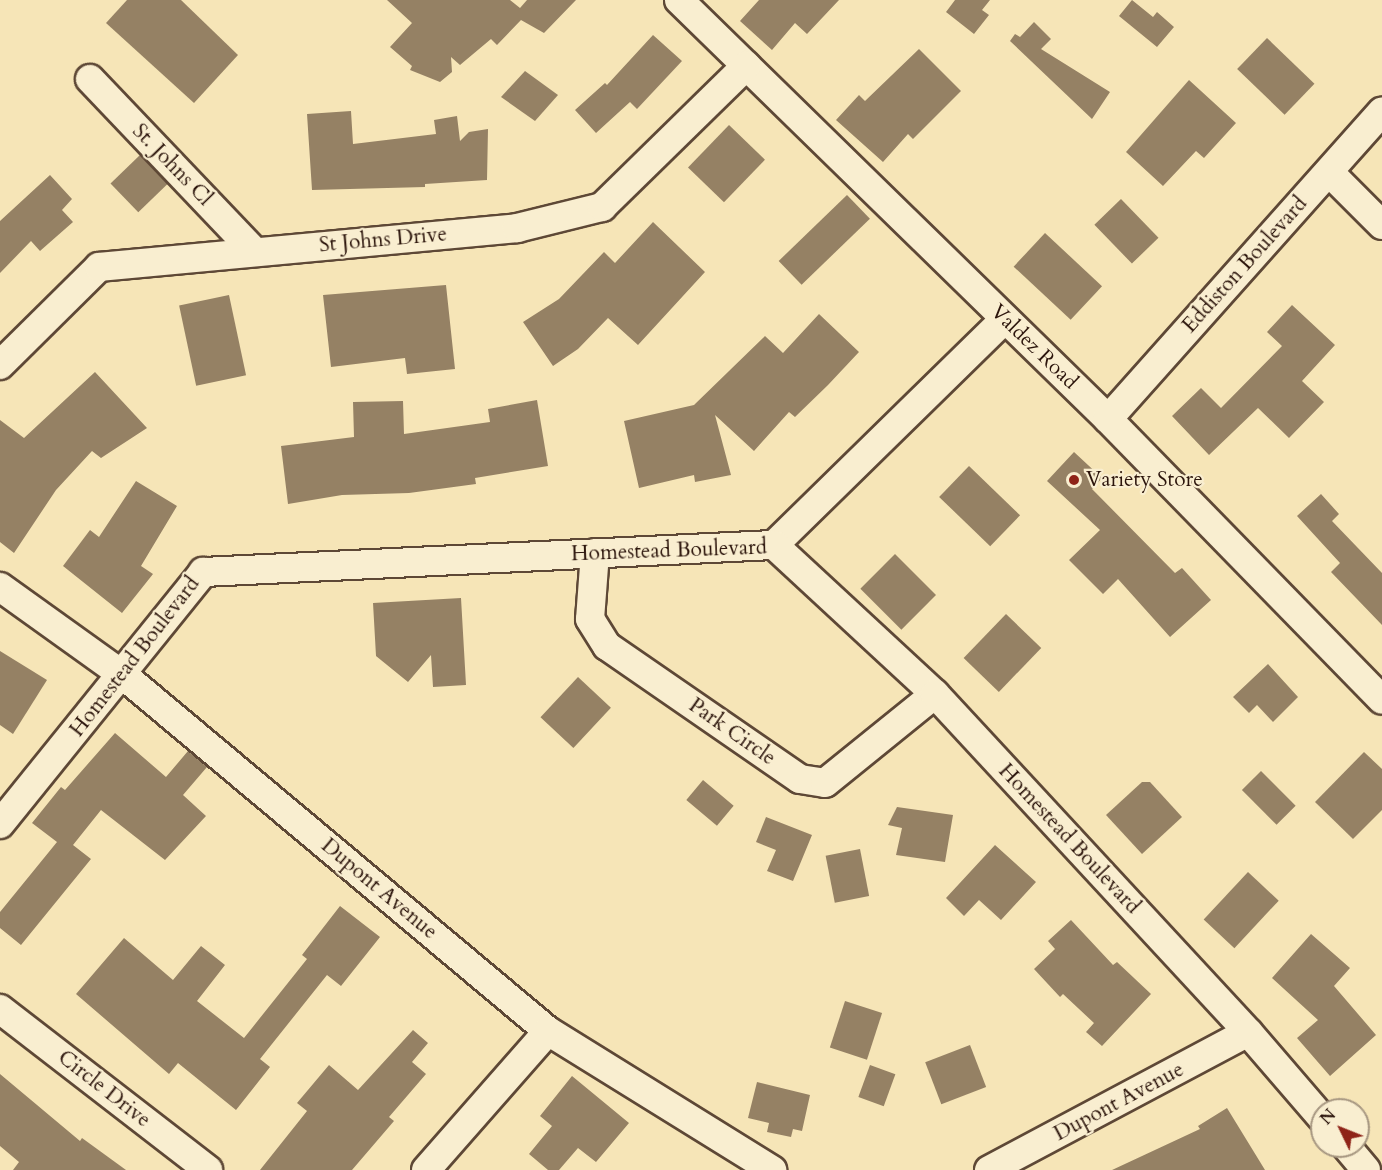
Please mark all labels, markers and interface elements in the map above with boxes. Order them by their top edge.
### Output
street label: St. Johns Cl [127,119,217,211]
street label: Eddiston Boulevard [1177,192,1313,338]
street label: St Johns Drive [318,222,448,258]
street label: Valdez Road [985,299,1083,395]
place label: Variety Store [1086,467,1203,493]
marker: Variety Store [1067,473,1081,487]
street label: Homestead Boulevard [571,535,767,567]
street label: Homestead Boulevard [65,572,205,742]
street label: Park Circle [684,693,780,771]
street label: Homestead Boulevard [993,759,1145,919]
street label: Dupont Avenue [316,833,442,945]
street label: Circle Drive [53,1045,155,1133]
street label: Dupont Avenue [1050,1057,1188,1147]
north arrow [1310,1098,1370,1158]
text: N [1316,1105,1341,1130]

